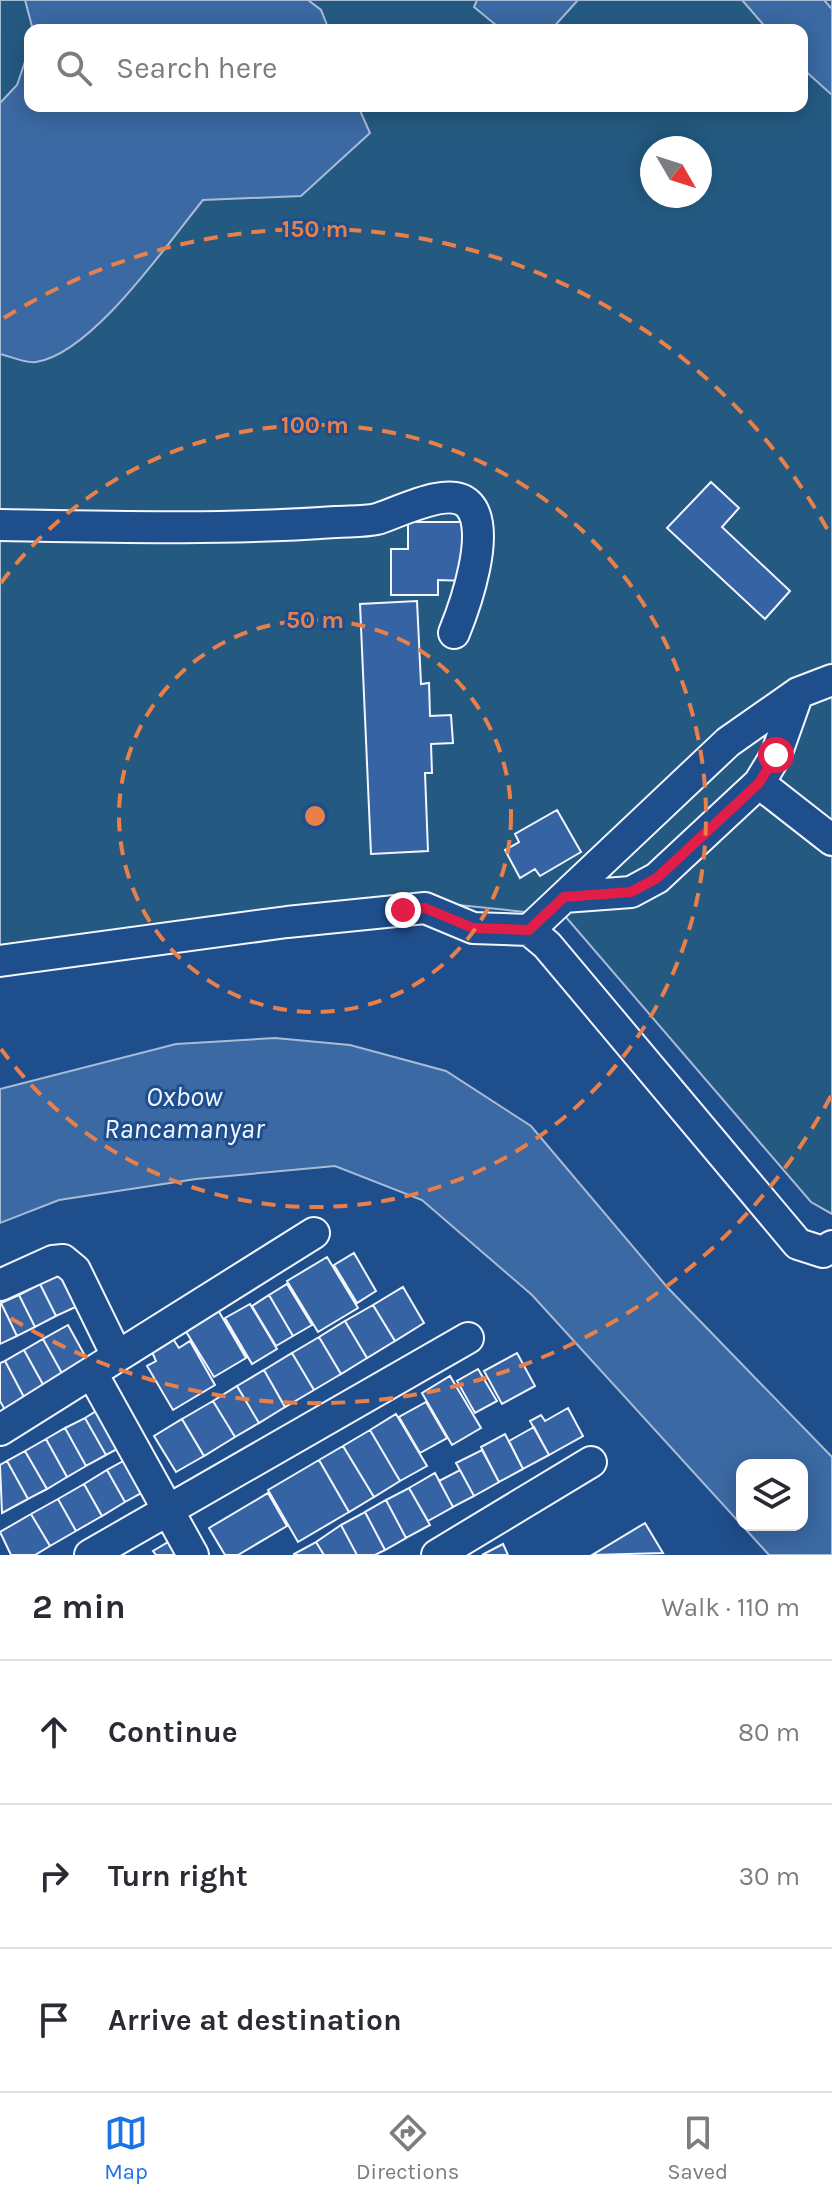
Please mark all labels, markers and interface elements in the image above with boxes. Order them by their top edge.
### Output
search box [24,24,808,112]
icon: search [52,46,96,90]
text: Search here [116,50,277,86]
north arrow [640,136,712,208]
text: 150 m [282,215,348,243]
text: 100 m [281,411,349,439]
text: 50 m [286,606,344,634]
route start [758,737,794,773]
centre of rings [301,802,329,830]
route end [385,892,421,928]
water label: Oxbow Rancamanyar [104,1080,266,1145]
map controls [736,1459,808,1531]
button: layers [736,1459,808,1531]
text: 2 min [32,1587,126,1627]
text: Walk · 110 m [661,1592,800,1623]
icon: ahead [32,1710,76,1754]
text: Continue [108,1714,238,1750]
text: 80 m [738,1717,800,1748]
icon: right [32,1854,76,1898]
text: Turn right [108,1858,248,1894]
text: 30 m [739,1861,800,1892]
icon: arrive [32,1998,76,2042]
text: Arrive at destination [108,2002,402,2038]
tab: Map [104,2111,148,2185]
tab: Directions [356,2111,459,2185]
tab: Saved [667,2111,728,2185]

